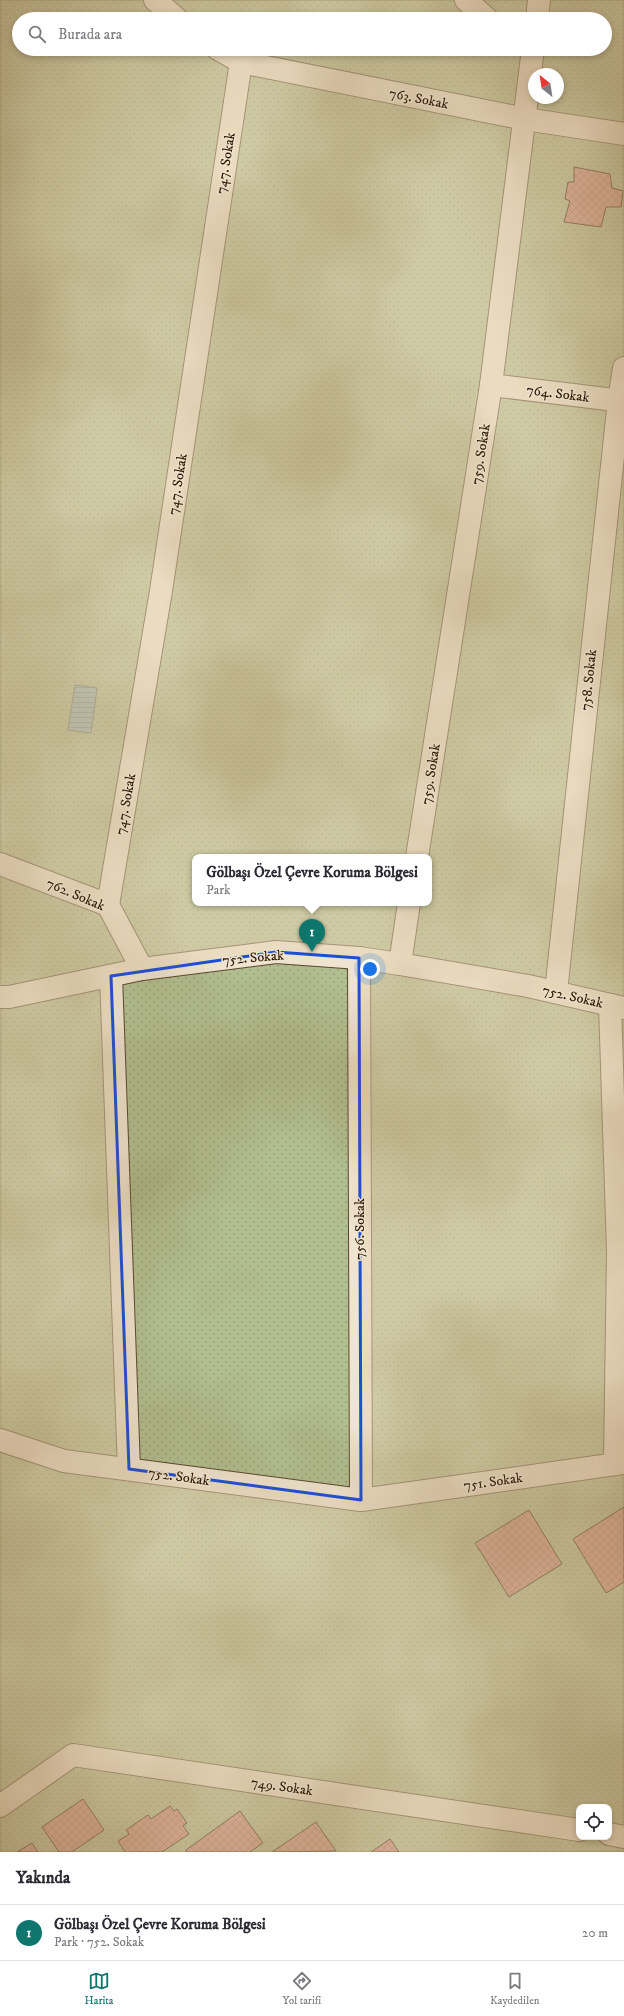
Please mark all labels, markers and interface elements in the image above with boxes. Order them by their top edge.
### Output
search box [12,12,612,56]
icon: search [26,23,48,45]
text: Burada ara [58,25,122,44]
north arrow [528,68,564,104]
street label: 763. Sokak [388,84,450,114]
street label: 747. Sokak [212,131,240,195]
street label: 764. Sokak [525,381,590,407]
street label: 759. Sokak [467,422,495,486]
street label: 747. Sokak [164,452,192,516]
street label: 758. Sokak [577,649,601,712]
street label: 759. Sokak [417,742,445,806]
street label: 747. Sokak [112,772,140,836]
popup [192,854,432,906]
text: Gölbaşı Özel Çevre Koruma Bölgesi [206,863,418,882]
street label: 762. Sokak [44,875,108,915]
text: Park [206,882,231,898]
pin: 1 [299,919,325,952]
street label: 752. Sokak [222,946,285,970]
your location [360,959,380,979]
street label: 752. Sokak [541,981,605,1013]
street label: 756. Sokak [351,1198,369,1260]
street label: 752. Sokak [147,1464,211,1490]
street label: 751. Sokak [462,1469,524,1495]
street label: 749. Sokak [250,1774,314,1800]
map controls [576,1804,612,1840]
button: locate [576,1804,612,1840]
text: Yakında [16,1867,70,1889]
text: Gölbaşı Özel Çevre Koruma Bölgesi [54,1915,266,1934]
text: 1 [27,1925,31,1941]
text: 20 m [582,1925,608,1941]
text: Park · 752. Sokak [54,1934,144,1950]
tab: Harita [84,1970,114,2008]
tab: Yol tarifi [282,1970,321,2008]
tab: Kaydedilen [490,1970,540,2008]

